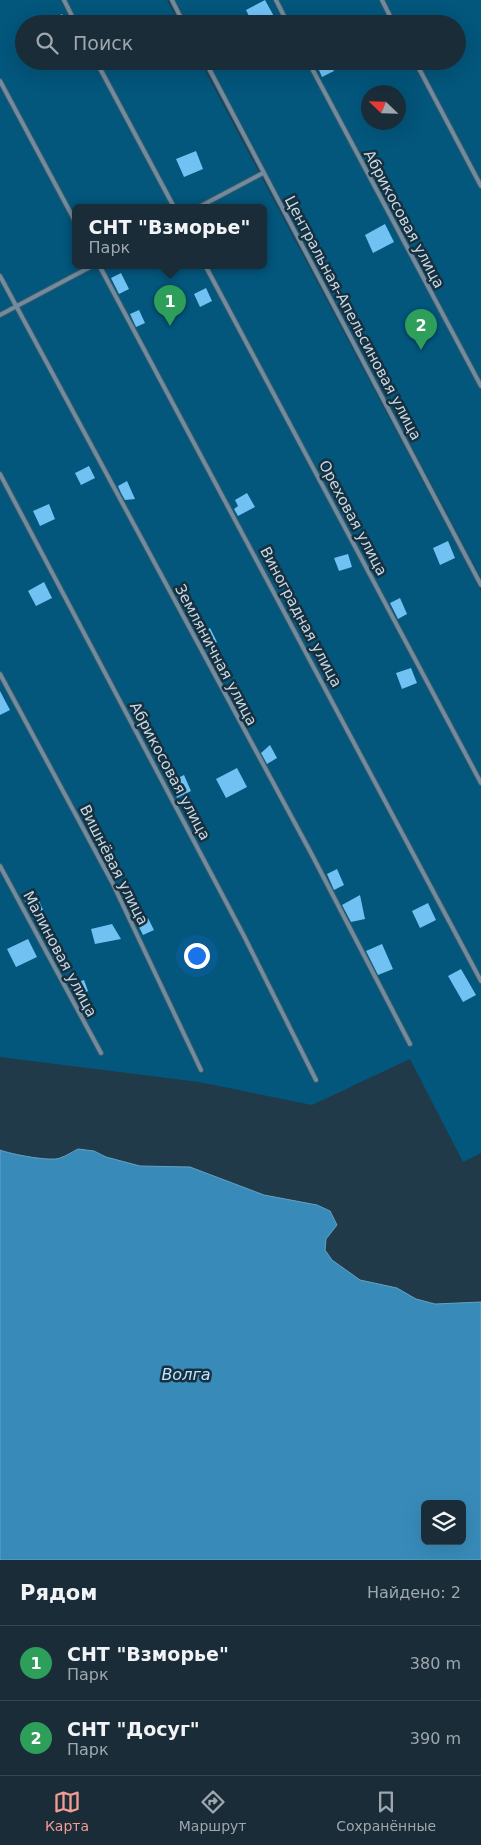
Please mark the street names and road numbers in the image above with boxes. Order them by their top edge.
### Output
street label: Абрикосовая улица [360,147,448,291]
street label: Центральная-Апельсиновая улица [281,193,425,443]
street label: Ореховая улица [315,457,391,579]
street label: Виноградная улица [256,544,346,690]
street label: Земляничная улица [171,581,261,729]
street label: Абрикосовая улица [126,699,214,843]
street label: Вишнёвая улица [76,802,152,928]
street label: Малиновая улица [19,888,101,1020]

